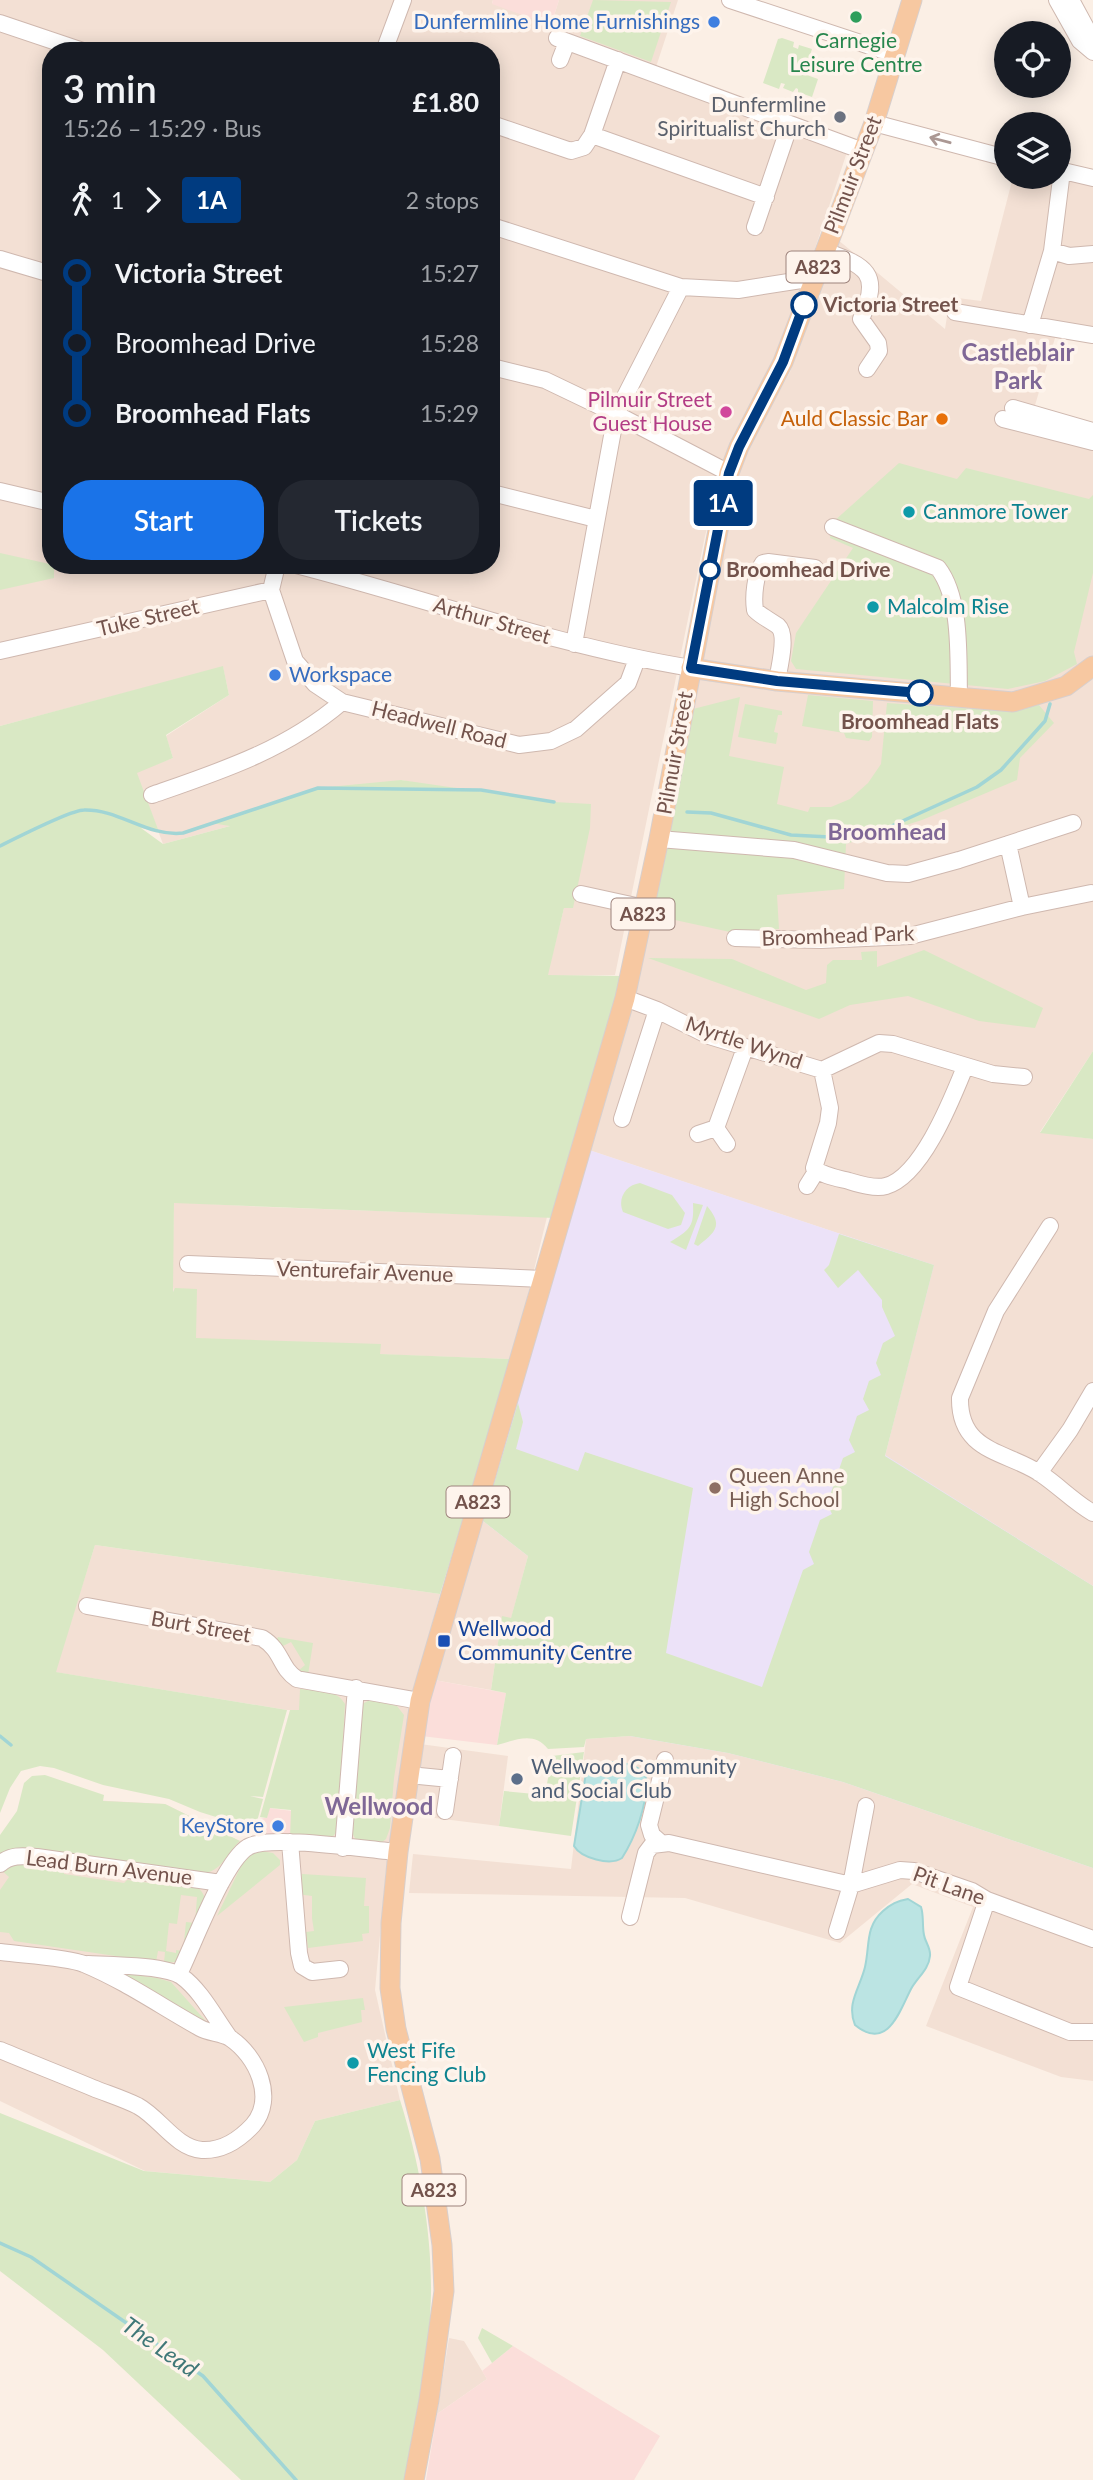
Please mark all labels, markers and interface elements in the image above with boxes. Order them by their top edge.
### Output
place label: Dunfermline Home Furnishings [414,8,700,33]
marker: Carnegie Leisure Centre [848,9,864,25]
marker: Dunfermline Home Furnishings [706,14,722,30]
map controls [994,21,1071,189]
button: locate [994,21,1071,98]
place label: Carnegie Leisure Centre [790,27,922,76]
text: 3 min [63,65,157,111]
text: £1.80 [413,86,479,118]
place label: Dunfermline Spiritualist Church [657,91,826,140]
marker: Dunfermline Spiritualist Church [832,109,848,125]
street label: Pilmuir Street [818,111,886,237]
button: layers [994,112,1071,189]
text: 15:26 – 15:29 · Bus [63,114,262,142]
one-way arrow [929,133,951,146]
icon: walk [63,181,101,219]
icon: forward [134,181,172,219]
text: 1A [196,185,227,214]
text: 1 [111,186,124,214]
text: 2 stops [406,186,479,214]
road number: A823 [786,252,850,282]
text: Victoria Street [115,257,283,289]
text: 15:27 [420,259,479,287]
place label: Victoria Street [822,291,958,316]
marker: Victoria Street [791,292,817,318]
text: Broomhead Drive [115,327,316,359]
text: 15:28 [420,329,479,357]
district label: Castleblair Park [961,337,1075,394]
place label: Pilmuir Street Guest House [588,386,712,435]
text: Broomhead Flats [115,397,311,429]
text: 15:29 [420,399,479,427]
marker: Pilmuir Street Guest House [718,404,734,420]
place label: Auld Classic Bar [781,405,928,430]
marker: Auld Classic Bar [934,411,950,427]
button: Start [63,480,264,560]
button: Tickets [278,480,479,560]
line badge: 1A [692,480,754,526]
text: 1A [708,488,738,517]
place label: Canmore Tower [923,498,1068,523]
marker: Canmore Tower [901,504,917,520]
place label: Broomhead Drive [726,556,891,581]
marker: Broomhead Drive [700,560,720,580]
street label: Arthur Street [431,591,554,648]
street label: Tuke Street [94,593,201,640]
place label: Malcolm Rise [887,593,1009,618]
marker: Malcolm Rise [865,599,881,615]
place label: Workspace [289,661,392,686]
marker: Workspace [267,667,283,683]
marker: Broomhead Flats [907,680,933,706]
street label: Pilmuir Street [650,689,697,816]
street label: Headwell Road [369,695,509,752]
place label: Broomhead Flats [841,708,999,733]
district label: Broomhead [828,817,946,845]
road number: A823 [612,898,674,930]
street label: Broomhead Park [761,919,915,950]
street label: Myrtle Wynd [683,1010,806,1073]
street label: Venturefair Avenue [276,1255,454,1286]
place label: Queen Anne High School [729,1462,845,1511]
marker: Queen Anne High School [707,1480,723,1496]
road number: A823 [447,1486,510,1518]
street label: Burt Street [149,1604,254,1647]
place label: Wellwood Community Centre [458,1615,632,1664]
marker: Wellwood Community Centre [436,1633,452,1649]
place label: Wellwood Community and Social Club [531,1753,737,1802]
marker: Wellwood Community and Social Club [509,1771,525,1787]
district label: Wellwood [325,1791,433,1820]
place label: KeyStore [181,1812,264,1837]
marker: KeyStore [270,1818,286,1834]
street label: Lead Burn Avenue [25,1844,194,1889]
street label: Pit Lane [910,1860,989,1909]
place label: West Fife Fencing Club [367,2037,486,2086]
marker: West Fife Fencing Club [345,2055,361,2071]
road number: A823 [402,2174,466,2206]
water label: The Lead [117,2310,204,2382]

